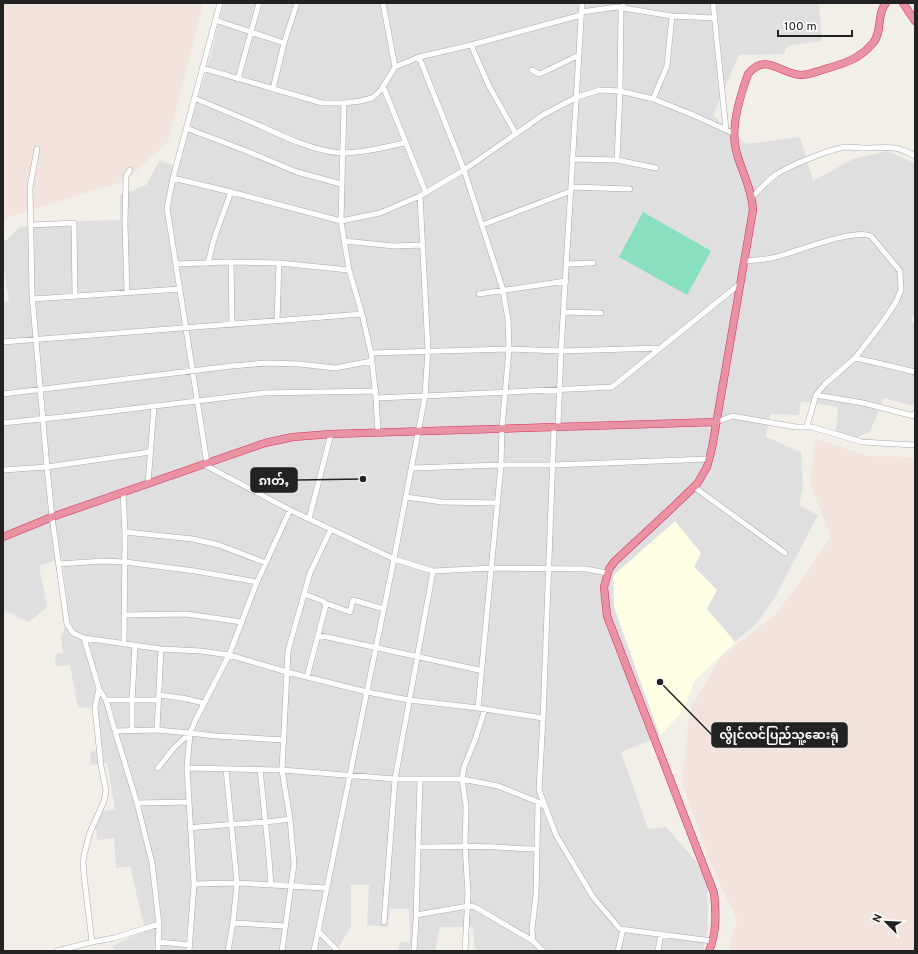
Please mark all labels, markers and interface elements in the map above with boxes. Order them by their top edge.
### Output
scale bar [778,12,852,38]
text: 100 m [784,19,817,35]
callout: ၵၢတ်ႇ [251,468,297,492]
text: ၵၢတ်ႇ [259,471,289,490]
callout: လွိုင်လင်ပြည်သူ့ဆေးရုံ [712,723,847,747]
text: လွိုင်လင်ပြည်သူ့ဆေးရုံ [719,725,839,746]
north arrow [866,902,906,942]
text: N [870,912,886,925]

